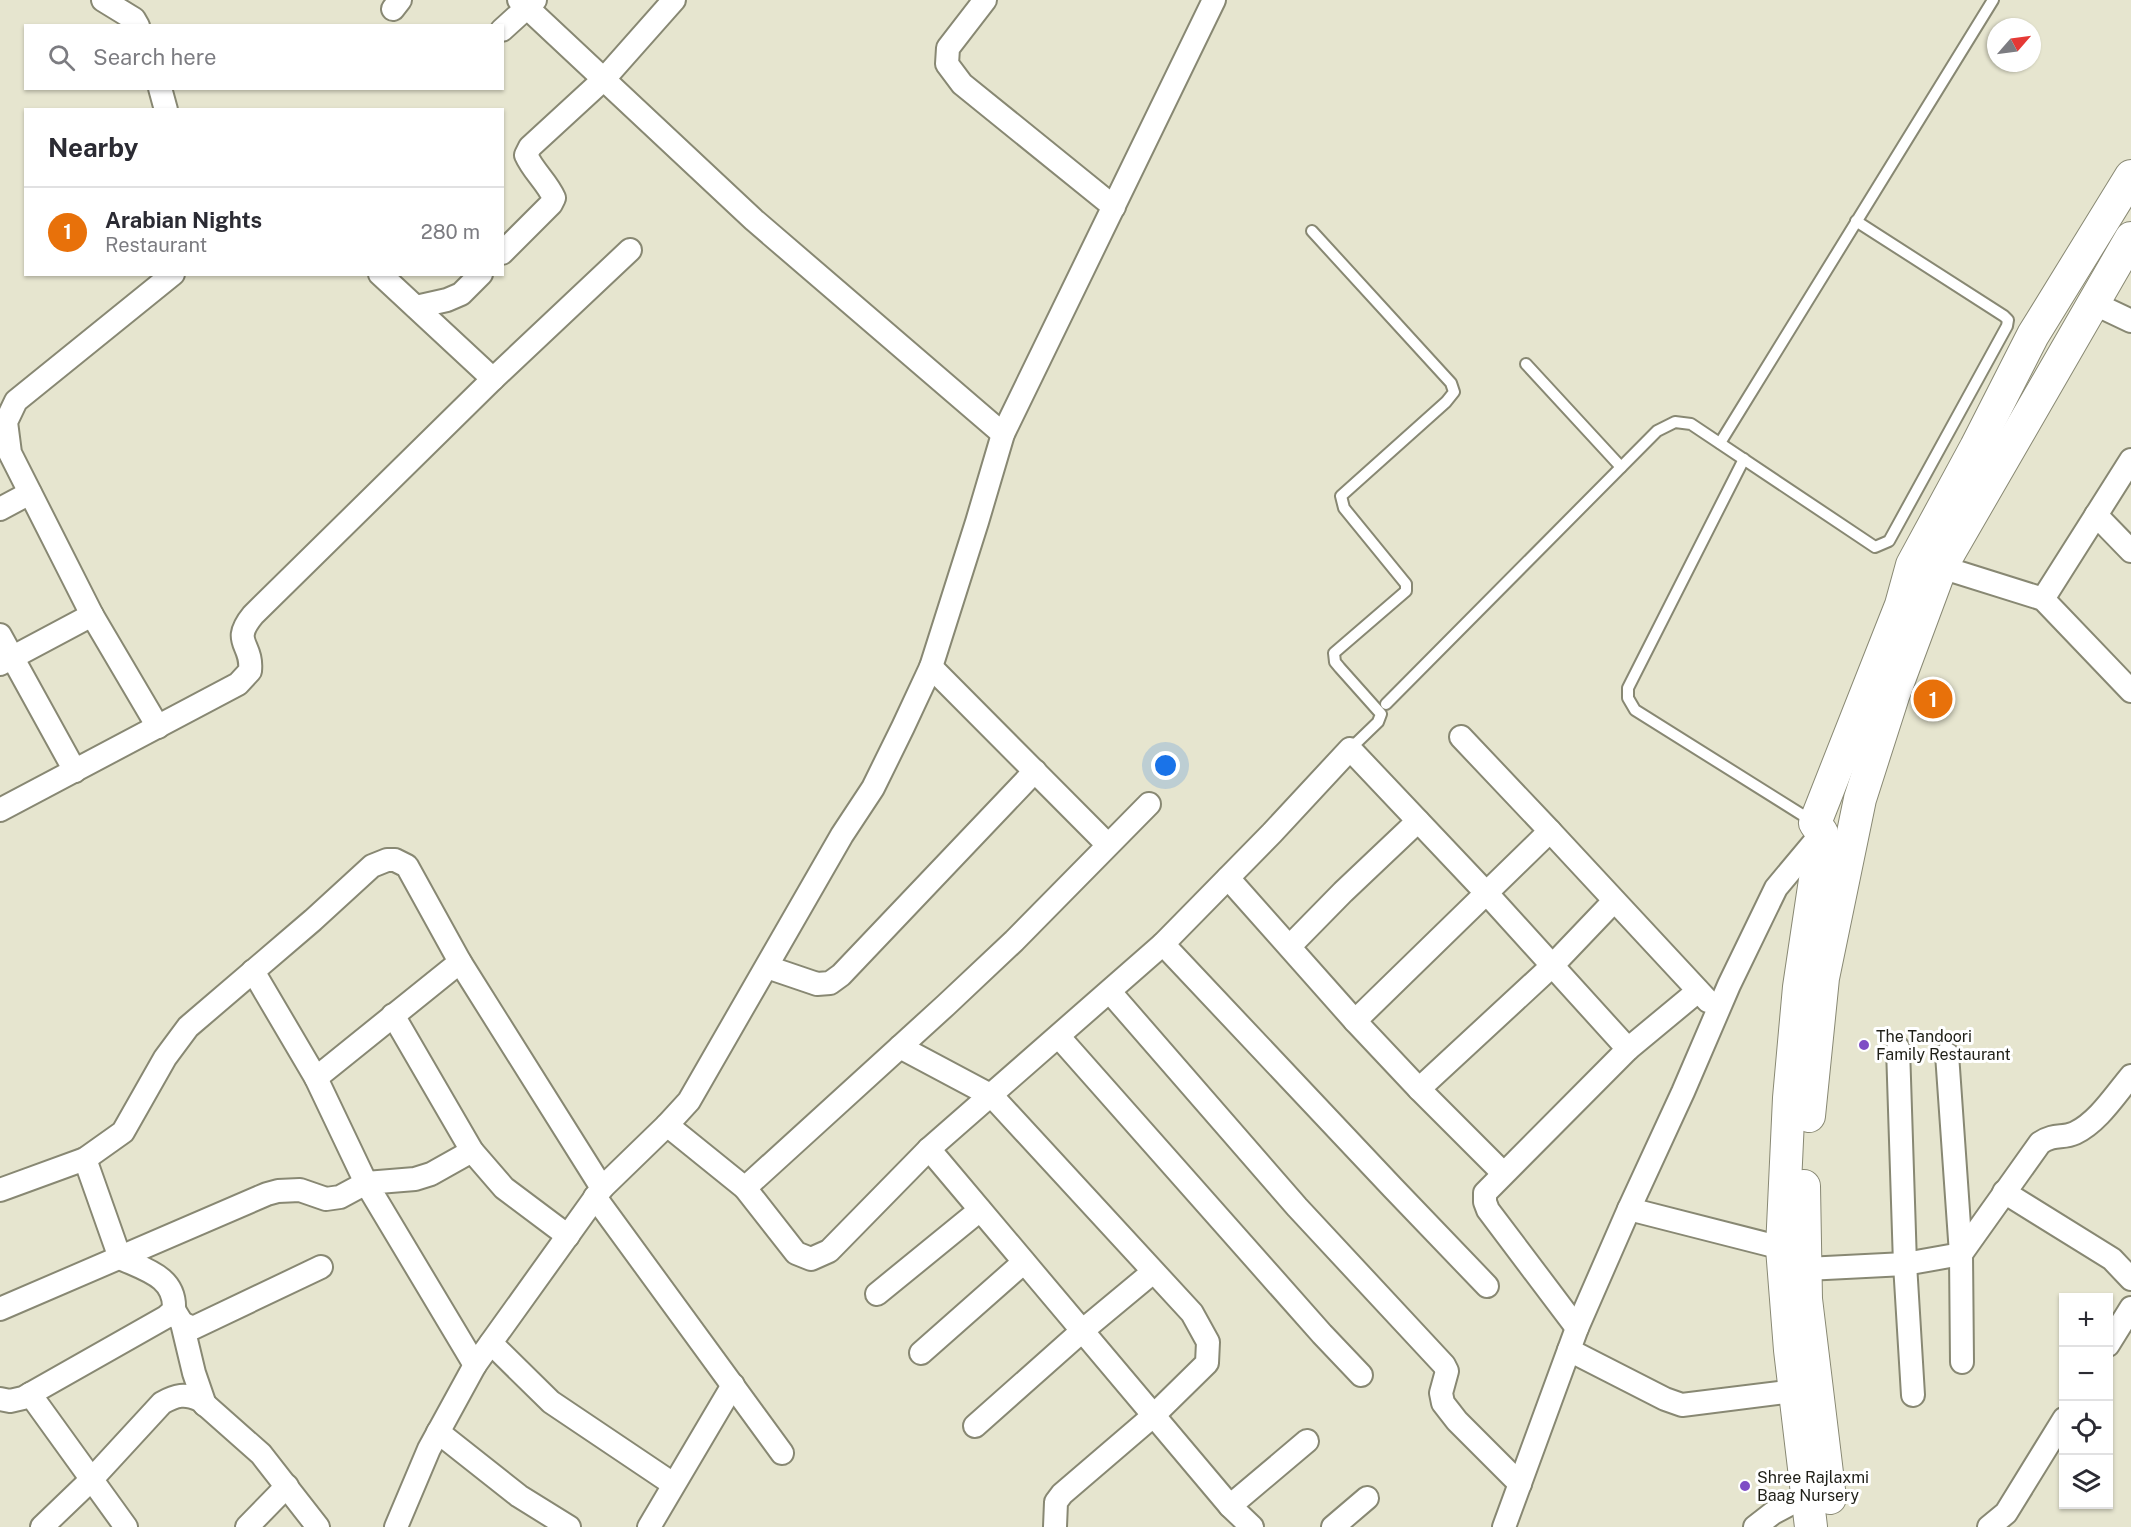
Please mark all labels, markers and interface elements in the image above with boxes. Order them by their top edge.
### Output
north arrow [1987,18,2041,72]
search box [24,24,504,90]
icon: search [45,41,78,74]
text: Search here [93,44,217,70]
text: Nearby [48,132,138,163]
text: Arabian Nights [105,207,262,233]
text: 1 [63,220,72,244]
text: 280 m [421,220,480,244]
text: Restaurant [105,233,207,257]
pin: 1 [1914,676,1952,722]
your location [1151,751,1180,780]
place label: The Tandoori Family Restaurant [1876,1027,2011,1064]
marker: The Tandoori Family Restaurant [1857,1038,1871,1052]
map controls [2059,1293,2113,1509]
button: + [2059,1293,2113,1347]
button: − [2059,1347,2113,1401]
button: locate [2059,1401,2113,1455]
button: layers [2059,1455,2113,1509]
place label: Shree Rajlaxmi Baag Nursery [1757,1468,1869,1505]
marker: Shree Rajlaxmi Baag Nursery [1738,1479,1752,1493]

